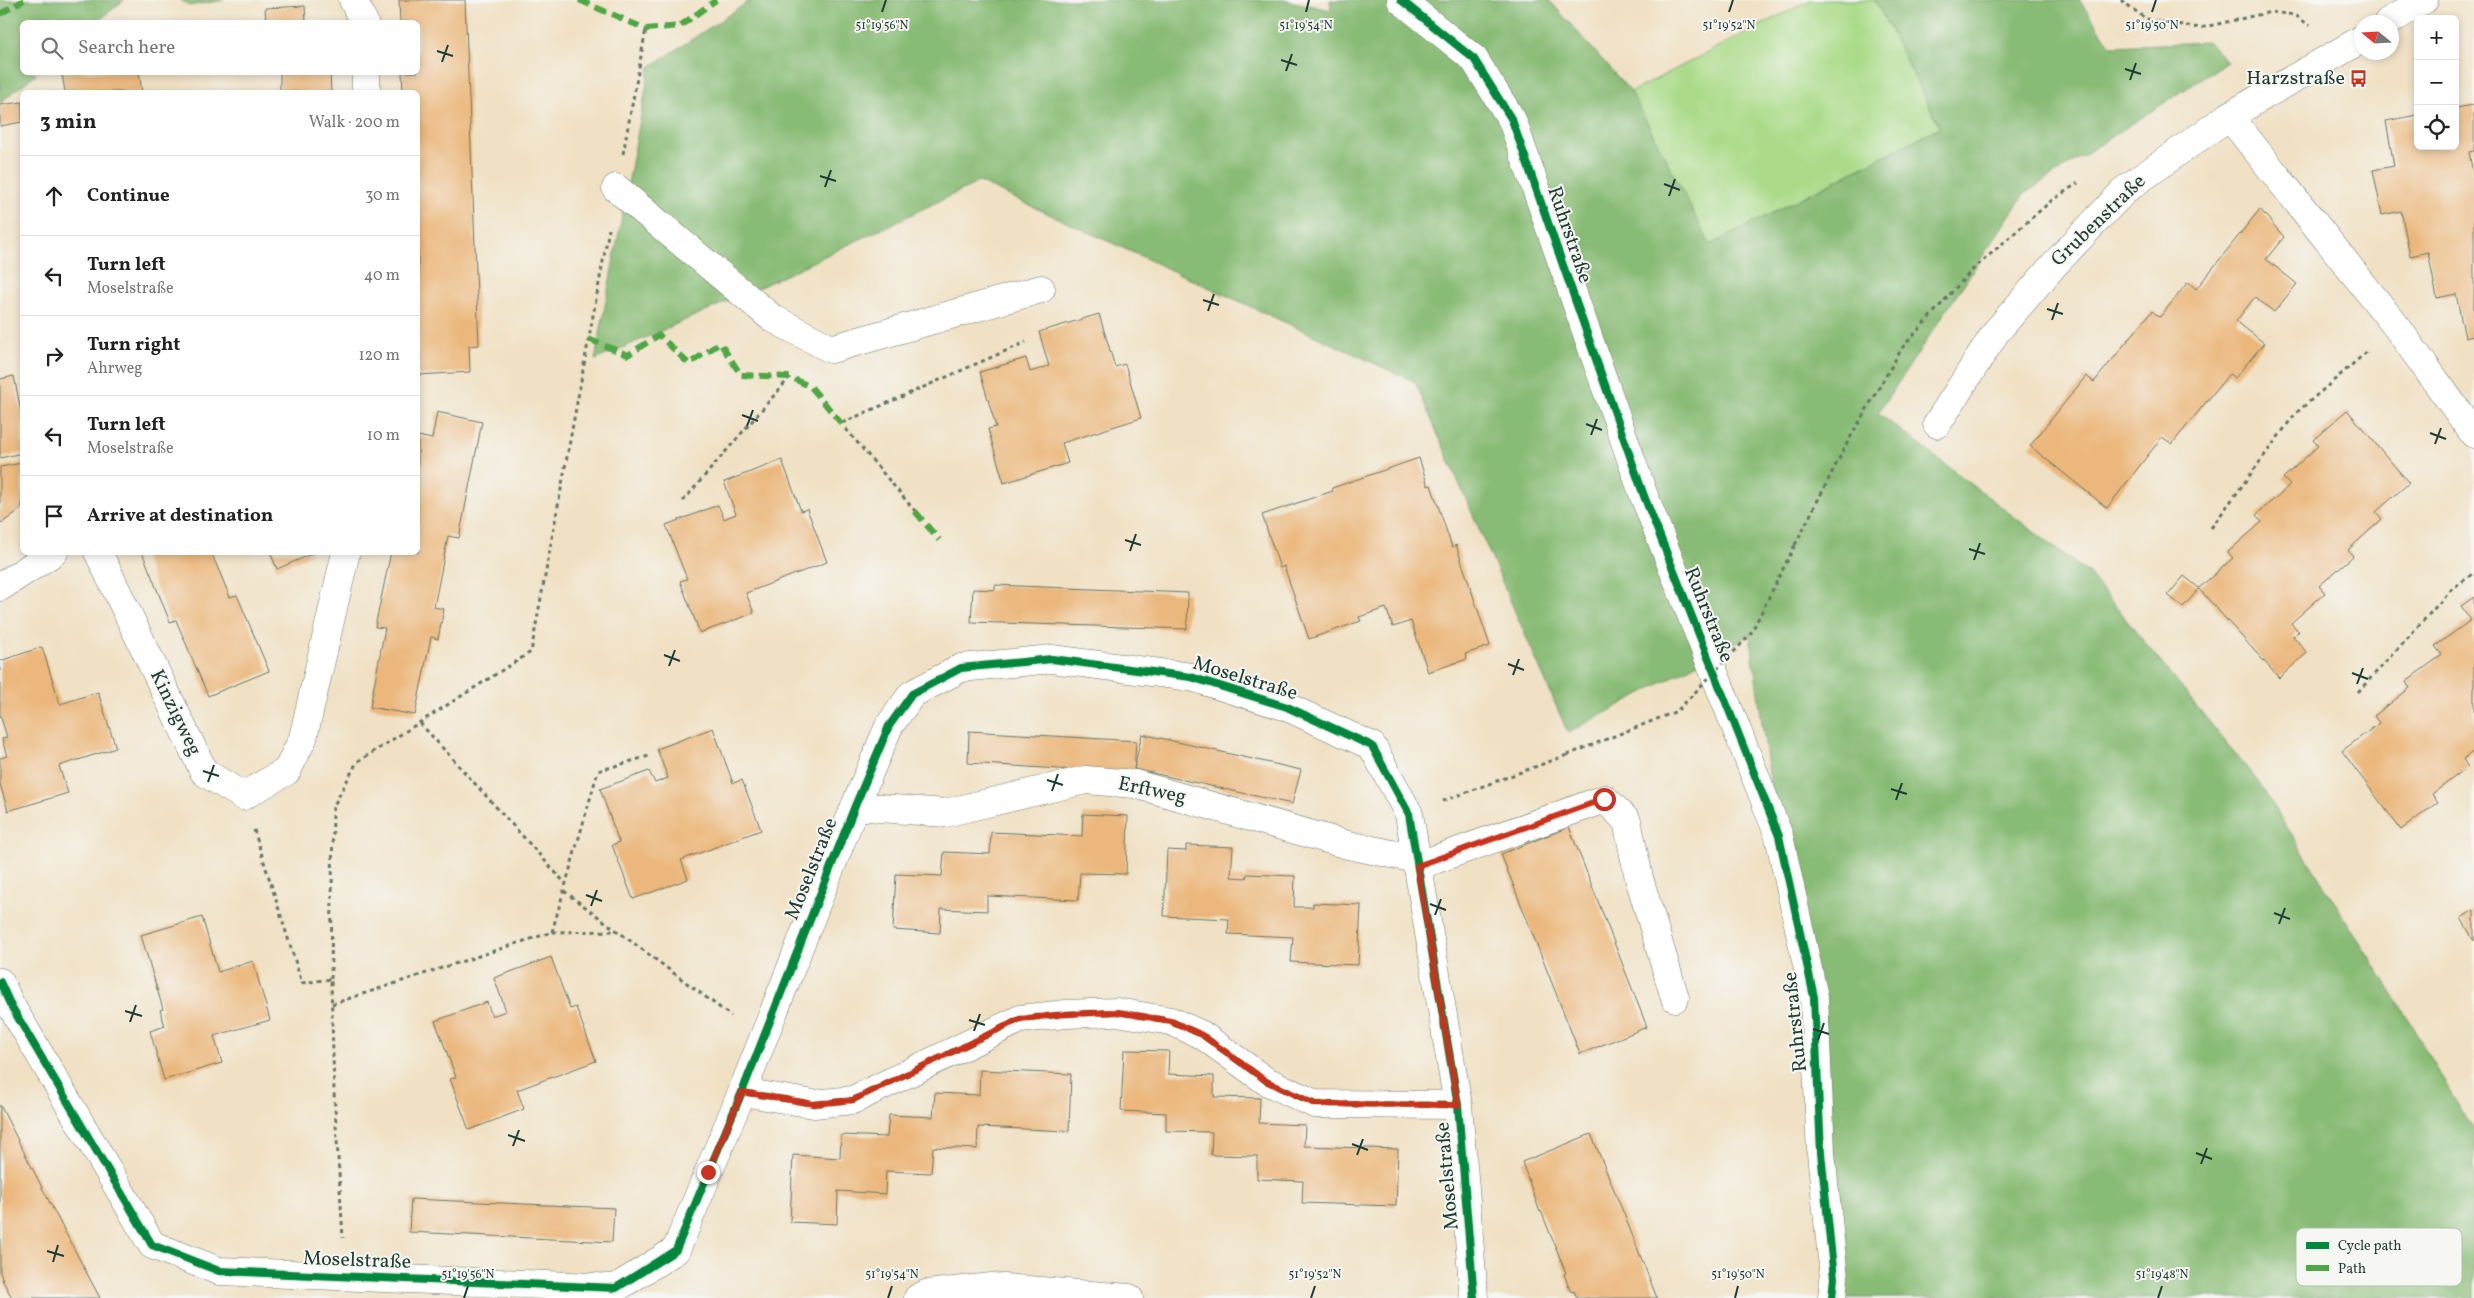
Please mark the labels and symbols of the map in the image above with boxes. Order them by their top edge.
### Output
north arrow [2354,15,2399,60]
text: 51°19'56"N [856,18,908,34]
text: 51°19'54"N [1279,18,1333,34]
text: 51°19'52"N [1703,18,1756,34]
text: 51°19'50"N [2125,18,2179,34]
place label: Harzstraße [2246,65,2345,93]
bus stop icon: Harzstraße [2349,69,2369,89]
street label: Grubenstraße [2045,169,2153,273]
street label: Ruhrstraße [1539,183,1599,287]
street label: Ruhrstraße [1676,563,1740,667]
street label: Moselstraße [1189,650,1301,708]
street label: Kinzigweg [142,665,208,761]
street label: Erftweg [1115,770,1189,812]
route start [1593,788,1616,811]
street label: Moselstraße [779,814,845,924]
street label: Ruhrstraße [1777,970,1815,1074]
street label: Moselstraße [1429,1121,1467,1231]
route end [697,1161,720,1184]
legend [2296,1228,2462,1286]
text: Cycle path [2338,1237,2402,1256]
street label: Moselstraße [302,1245,412,1277]
text: Path [2338,1260,2366,1279]
text: 51°19'56"N [442,1267,494,1283]
text: 51°19'54"N [865,1267,919,1283]
text: 51°19'52"N [1289,1267,1342,1283]
text: 51°19'50"N [1711,1267,1765,1283]
text: 51°19'48"N [2135,1267,2189,1283]

